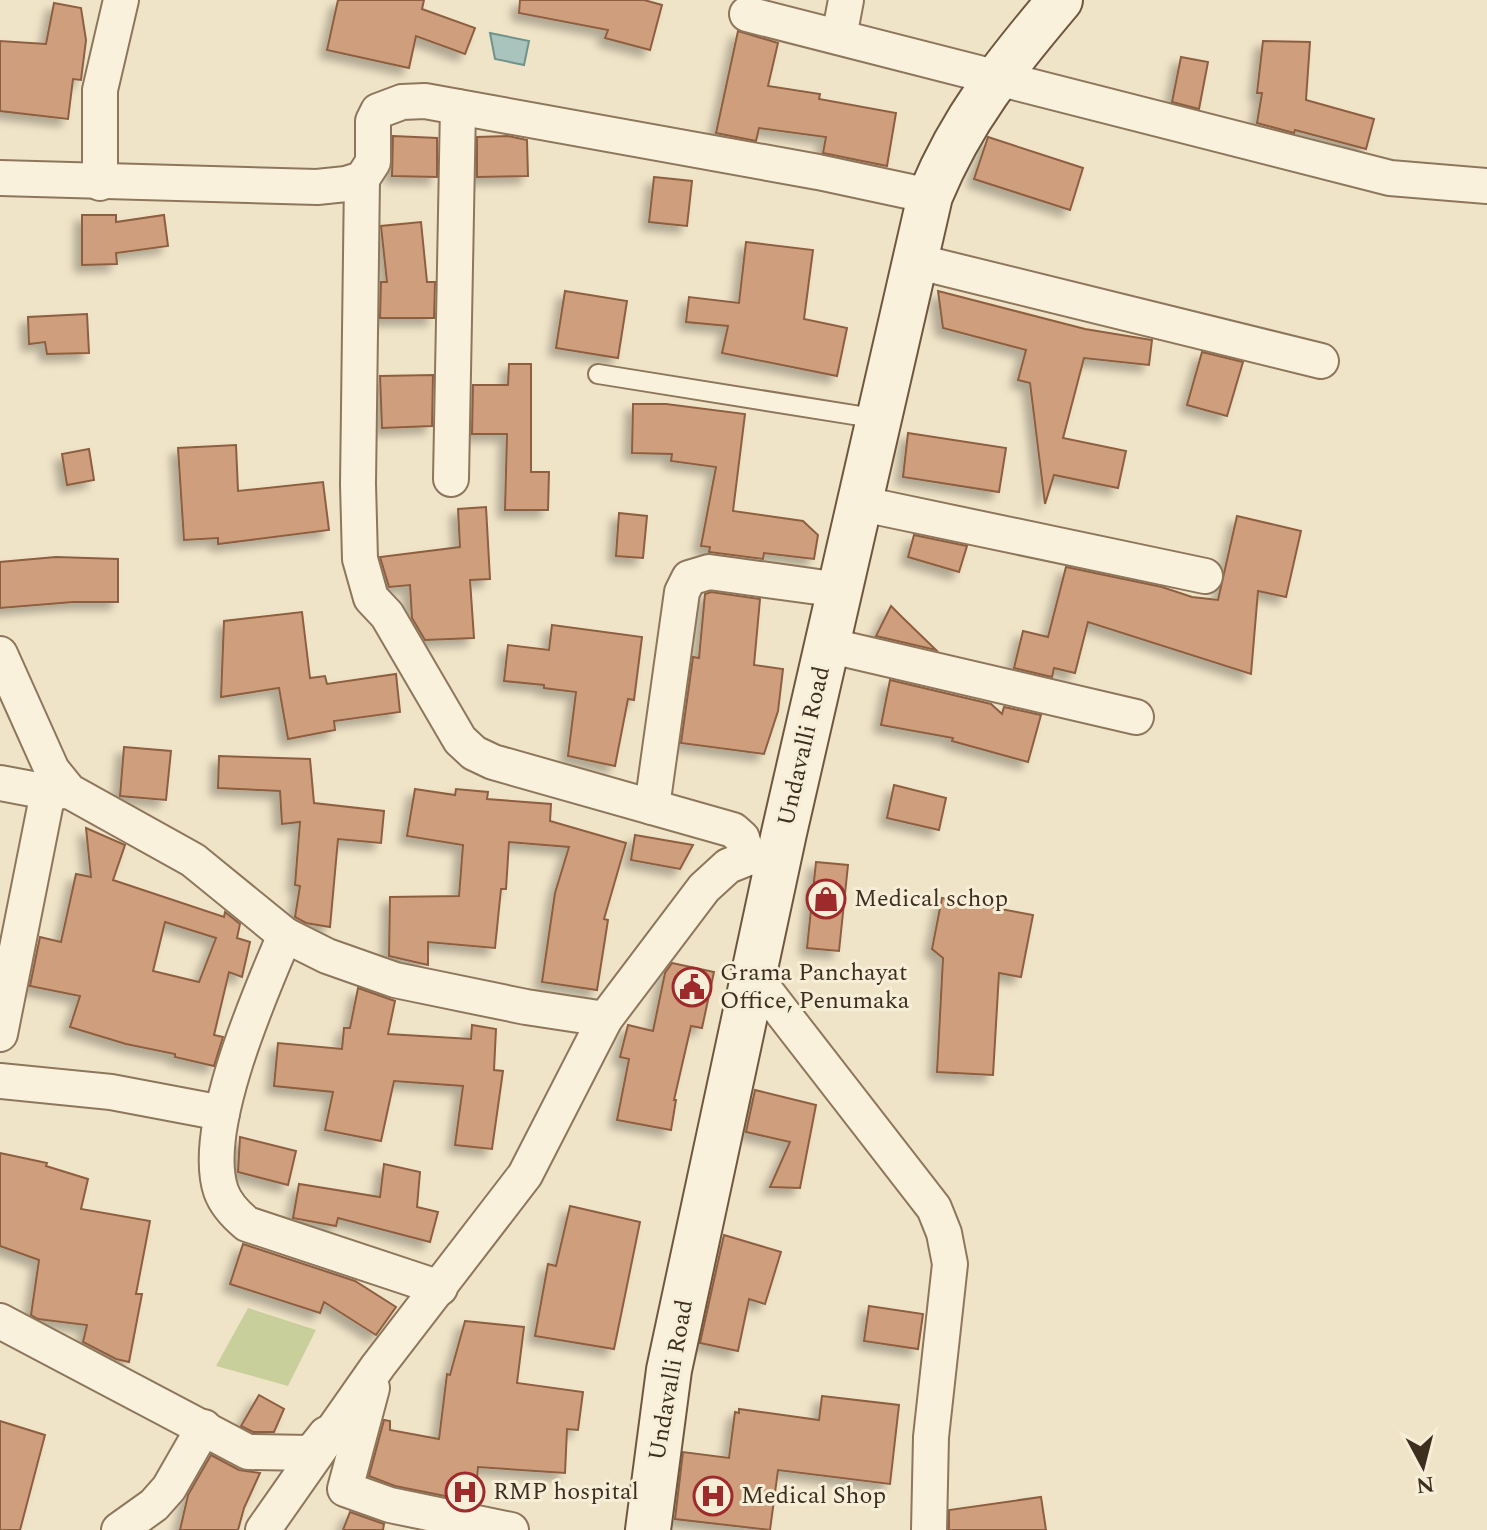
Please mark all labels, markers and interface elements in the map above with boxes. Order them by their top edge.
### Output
street label: Undavalli Road [768,663,840,829]
shop icon: Medical schop [805,878,847,920]
place label: Medical schop [854,881,1008,917]
place label: Grama Panchayat Office, Penumaka [720,955,910,1019]
public building icon: Grama Panchayat Office, Penumaka [671,966,713,1008]
street label: Undavalli Road [639,1297,703,1463]
north arrow [1383,1426,1463,1506]
text: N [1414,1467,1436,1502]
hospital icon: RMP hospital [444,1471,486,1513]
place label: RMP hospital [493,1474,639,1510]
hospital icon: Medical Shop [692,1475,734,1517]
place label: Medical Shop [741,1478,886,1514]

